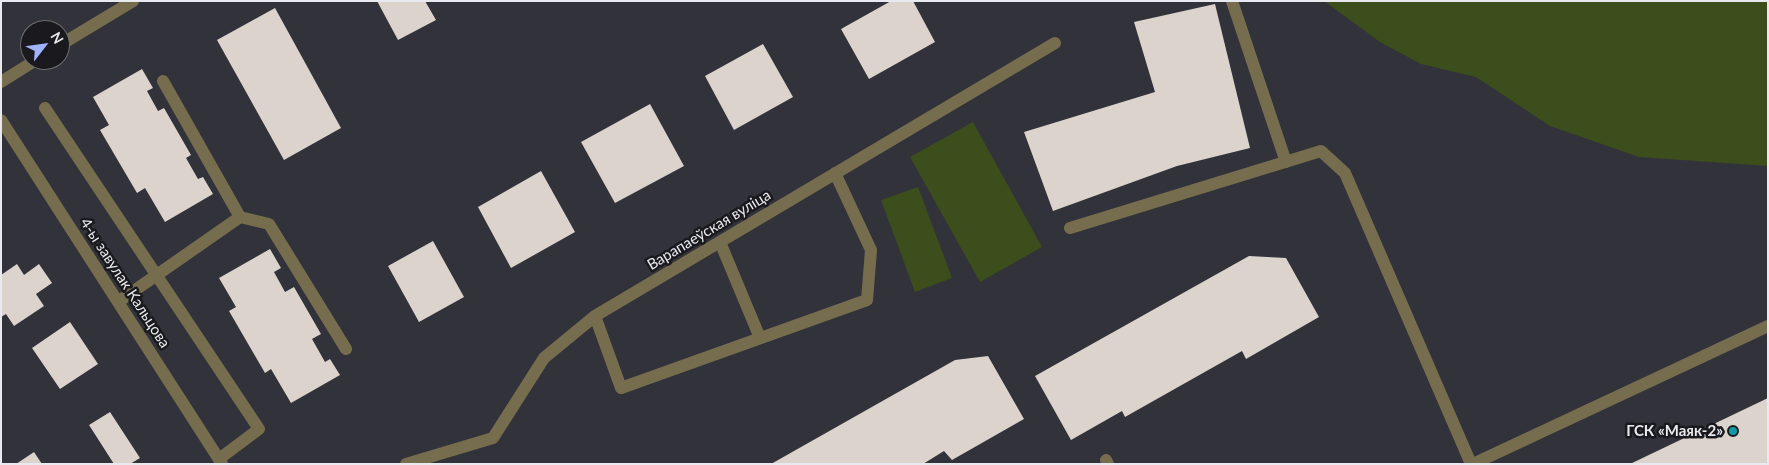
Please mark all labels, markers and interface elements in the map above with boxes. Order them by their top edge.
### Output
north arrow [20,20,70,70]
text: N [47,29,68,47]
street label: Варапаеўская вуліца [644,186,774,274]
street label: 4-ы завулак Кальцова [76,215,174,351]
place label: ГСК «Маяк-2» [1626,422,1723,440]
marker: ГСК «Маяк-2» [1727,425,1739,437]

